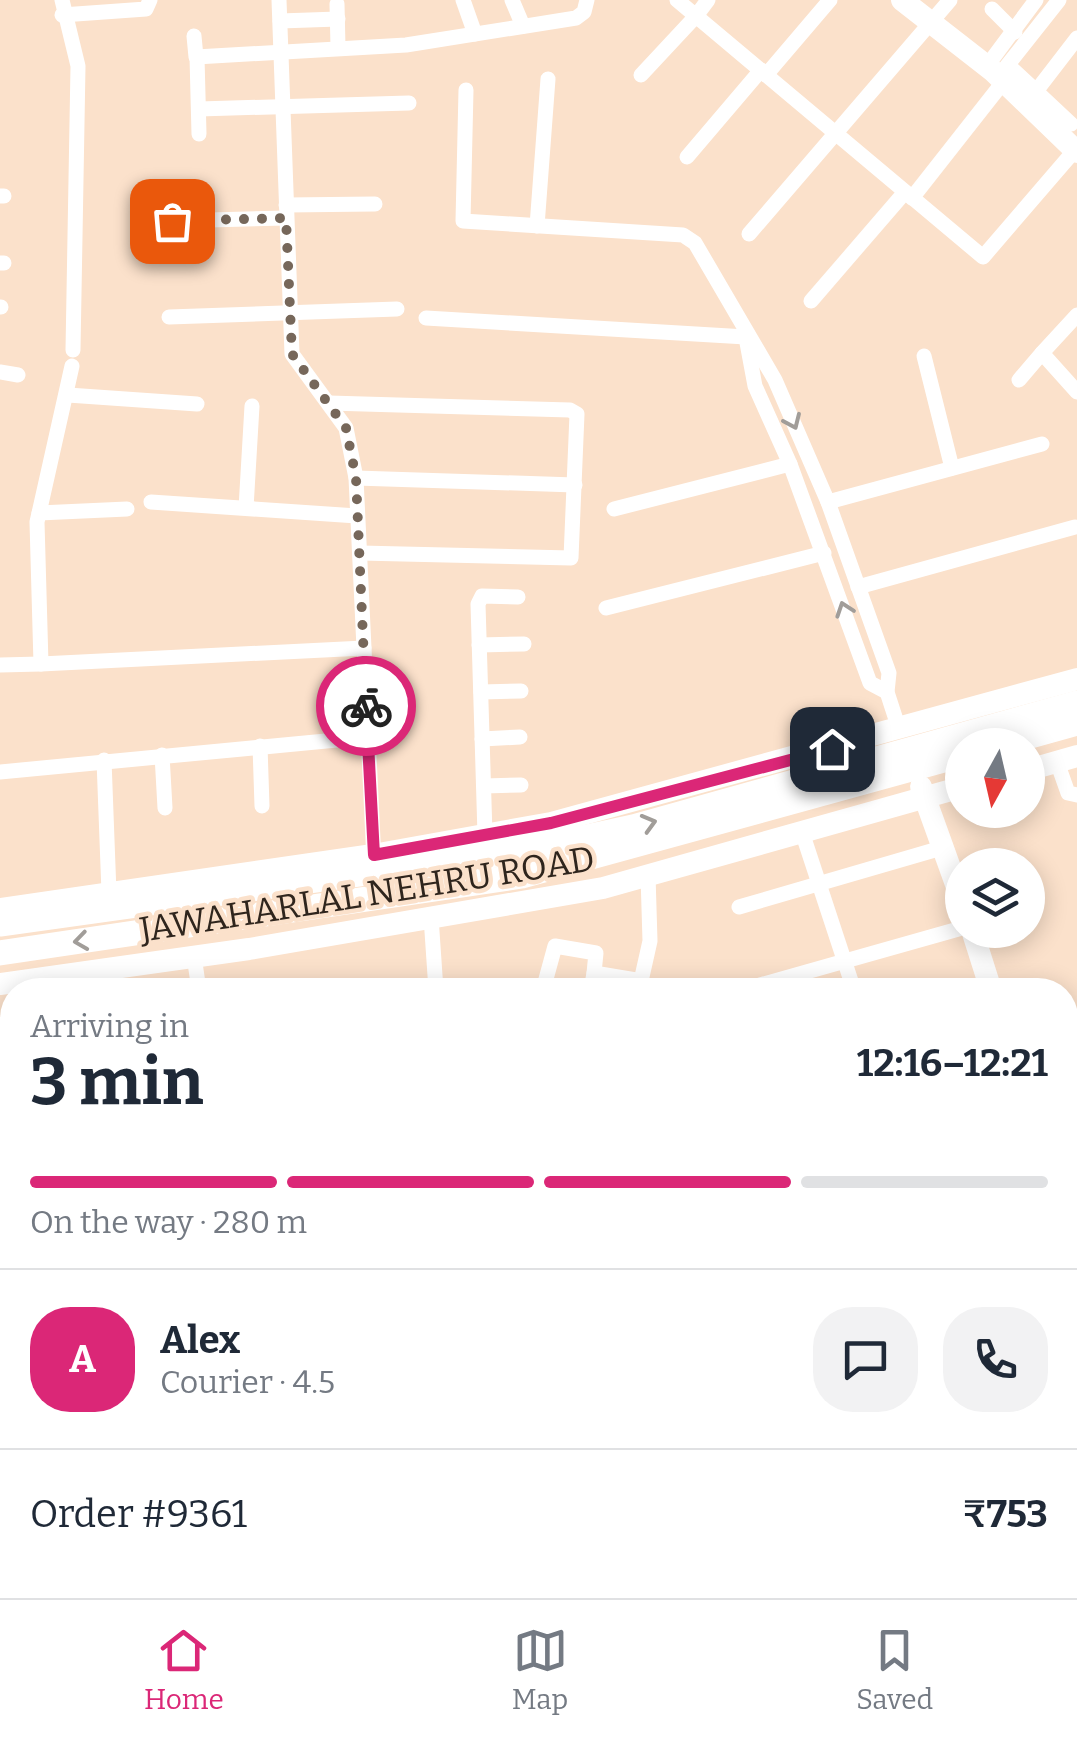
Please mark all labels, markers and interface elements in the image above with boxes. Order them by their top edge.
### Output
pin [130,179,215,264]
icon: bag [145,194,200,249]
one-way arrow [781,412,801,430]
one-way arrow [835,601,856,618]
courier [316,656,416,756]
icon: bike [339,679,394,734]
pin [790,707,875,792]
icon: home [805,722,860,777]
north arrow [945,728,1045,828]
map controls [945,728,1045,948]
one-way arrow [640,813,657,834]
street label: JAWAHARLAL NEHRU ROAD [136,837,597,951]
button: layers [945,848,1045,948]
one-way arrow [73,930,89,951]
text: Arriving in [30,1007,189,1045]
text: 12:16–12:21 [857,1040,1048,1086]
text: 3 min [30,1043,204,1121]
text: On the way · 280 m [30,1203,307,1241]
button: chat [813,1307,918,1412]
button: phone [943,1307,1048,1412]
text: Alex [160,1317,240,1363]
text: A [69,1336,96,1382]
text: Courier · 4.5 [160,1363,335,1401]
text: Order #9361 [30,1491,247,1537]
text: ₹753 [963,1491,1048,1537]
tab: Home [144,1623,224,1716]
tab: Map [512,1623,568,1716]
tab: Saved [856,1623,933,1716]

